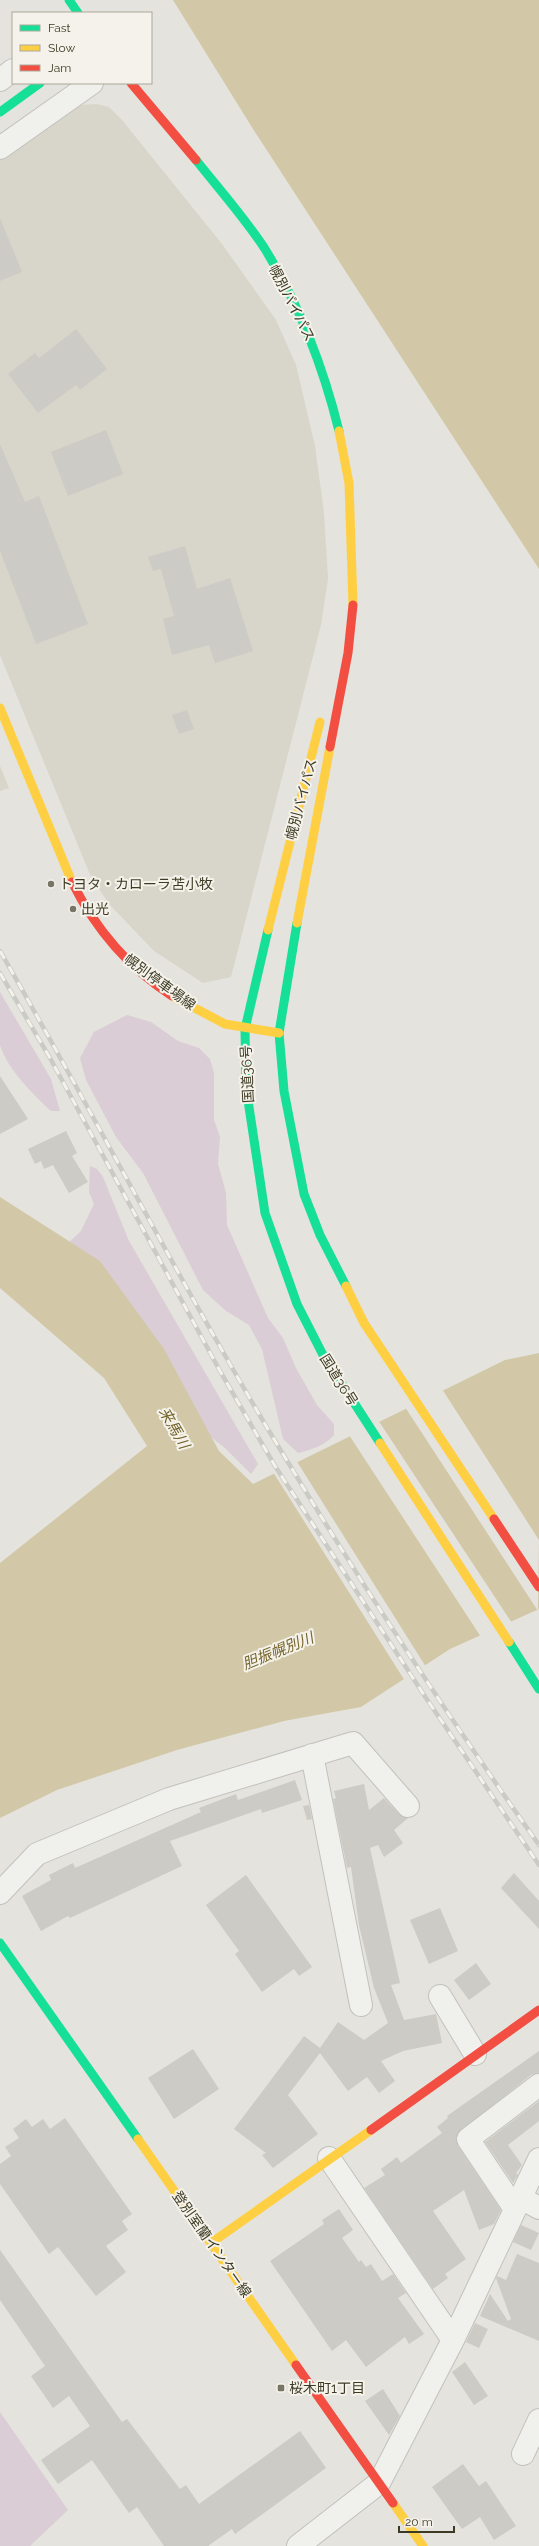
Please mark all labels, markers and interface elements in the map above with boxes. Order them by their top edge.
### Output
legend [12,12,152,84]
text: Fast [48,21,71,35]
text: Slow [48,41,75,55]
text: Jam [48,61,71,75]
street label: 幌別バイパス [266,262,318,344]
street label: 幌別バイパス [282,756,320,842]
place label: トヨタ・カローラ苫小牧 [59,876,213,892]
marker: トヨタ・カローラ苫小牧 [46,879,56,889]
place label: 出光 [81,901,109,917]
marker: 出光 [68,904,78,914]
street label: 幌別停車場線 [121,951,199,1013]
street label: 国道36号 [237,1045,257,1103]
street label: 国道36号 [317,1351,361,1409]
water label: 来馬川 [155,1404,194,1454]
water label: 胆振幌別川 [240,1628,318,1673]
street label: 登別室蘭インター線 [169,2188,255,2300]
place label: 桜木町1丁目 [289,2380,365,2396]
marker: 桜木町1丁目 [276,2383,286,2393]
scale bar [399,2508,454,2534]
text: 20 m [405,2515,433,2529]

